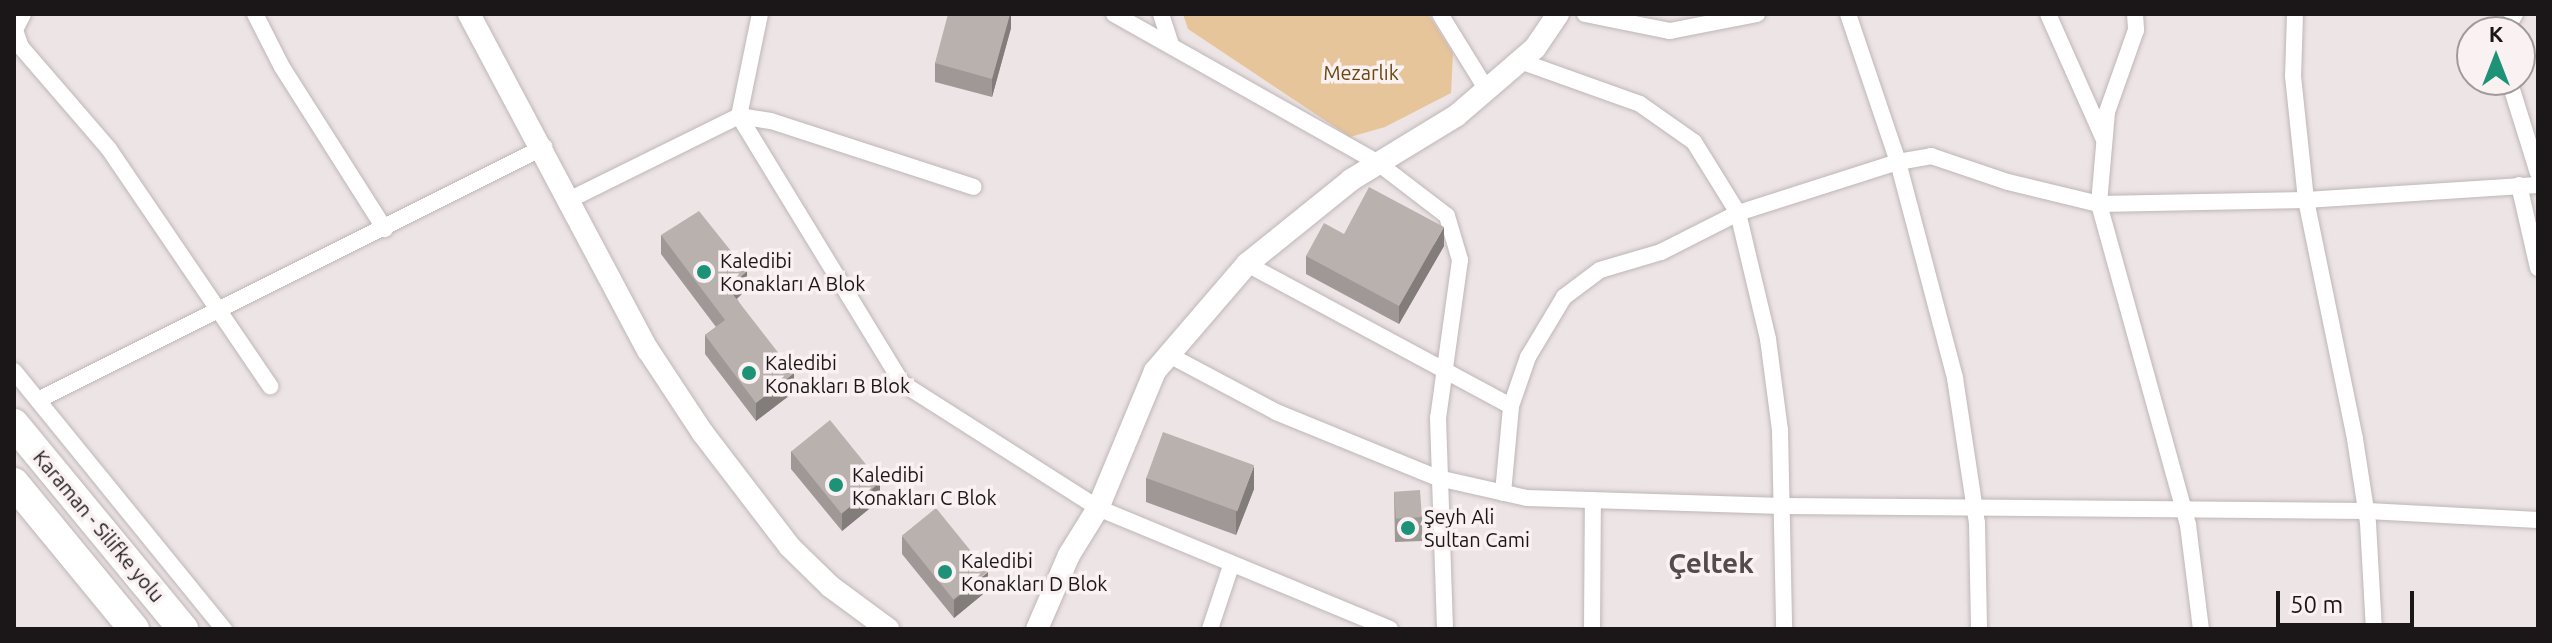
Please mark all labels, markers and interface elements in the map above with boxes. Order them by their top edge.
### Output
north arrow [2456,16,2536,96]
text: K [2489,21,2503,46]
park label: Mezarlık [1323,60,1399,84]
place label: Kaledibi Konakları A Blok [720,248,865,295]
marker: Kaledibi Konakları A Blok [695,263,713,281]
place label: Kaledibi Konakları B Blok [765,350,910,397]
marker: Kaledibi Konakları B Blok [740,364,758,382]
street label: Karaman - Silifke yolu [29,445,169,607]
place label: Kaledibi Konakları C Blok [852,462,997,509]
marker: Kaledibi Konakları C Blok [827,476,845,494]
place label: Şeyh Ali Sultan Cami [1424,504,1530,551]
marker: Şeyh Ali Sultan Cami [1399,519,1417,537]
district label: Çeltek [1668,546,1754,580]
place label: Kaledibi Konakları D Blok [961,548,1107,595]
marker: Kaledibi Konakları D Blok [936,563,954,581]
scale bar [2280,575,2418,625]
text: 50 m [2290,591,2343,618]

